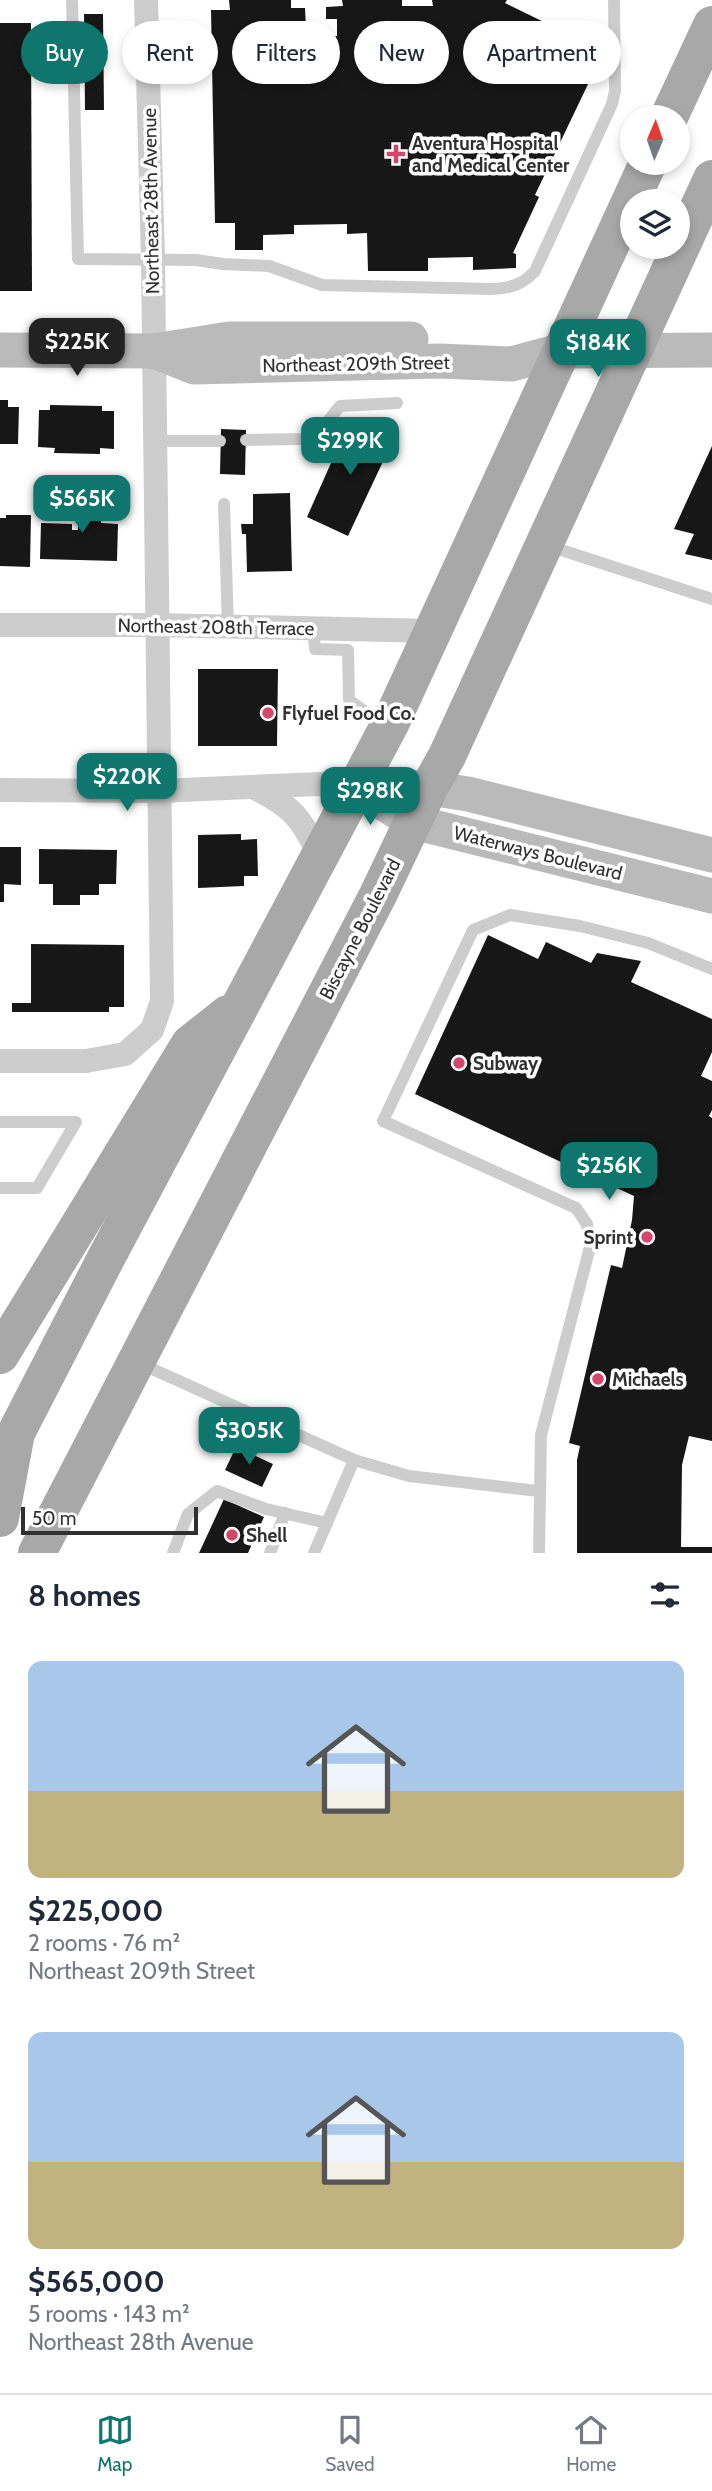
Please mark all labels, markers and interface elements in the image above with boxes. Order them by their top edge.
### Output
chip: Buy [21,21,108,84]
chip: Rent [122,21,218,84]
chip: Filters [232,21,340,84]
chip: New [354,21,449,84]
chip: Apartment [463,21,621,84]
north arrow [620,105,690,175]
map controls [620,105,690,259]
street label: Northeast 28th Avenue [138,107,164,294]
place label: Aventura Hospital and Medical Center [412,132,570,177]
marker: Aventura Hospital and Medical Center [386,144,406,164]
button: layers [620,189,690,259]
pin: $225K [28,318,126,378]
pin: $184K [549,320,647,379]
text: $225K [45,327,109,355]
text: $184K [566,328,630,356]
street label: Northeast 209th Street [262,351,451,377]
pin: $299K [301,418,399,477]
text: $299K [317,426,383,454]
pin: $565K [33,476,131,535]
text: $565K [49,484,115,512]
street label: Northeast 208th Terrace [117,614,315,640]
place label: Flyfuel Food Co. [282,702,416,725]
marker: Flyfuel Food Co. [260,705,276,721]
pin: $220K [78,754,176,813]
text: $220K [93,762,161,790]
pin: $298K [321,768,419,827]
text: $298K [337,776,403,804]
street label: Waterways Boulevard [451,821,625,885]
street label: Biscayne Boulevard [315,855,405,1003]
place label: Subway [473,1052,539,1075]
marker: Subway [451,1055,467,1071]
pin: $256K [560,1142,658,1202]
text: $256K [576,1151,642,1179]
place label: Sprint [583,1226,633,1249]
marker: Sprint [639,1229,655,1245]
place label: Michaels [612,1368,684,1391]
marker: Michaels [590,1371,606,1387]
pin: $305K [200,1408,298,1467]
text: $305K [215,1416,283,1444]
scale bar [21,1504,198,1536]
text: 50 m [32,1507,76,1530]
place label: Shell [246,1524,287,1547]
marker: Shell [224,1527,240,1543]
icon: filters [646,1576,684,1614]
text: 8 homes [28,1577,141,1614]
icon: home [293,1706,419,1832]
text: $225,000 [28,1892,163,1929]
text: 2 rooms · 76 m² [28,1929,180,1957]
text: Northeast 209th Street [28,1957,255,1985]
icon: home [293,2077,419,2203]
text: $565,000 [28,2263,165,2300]
text: 5 rooms · 143 m² [28,2300,190,2328]
text: Northeast 28th Avenue [28,2328,254,2356]
tab: Map [96,2411,134,2476]
tab: Saved [325,2411,375,2476]
tab: Home [566,2411,616,2476]

